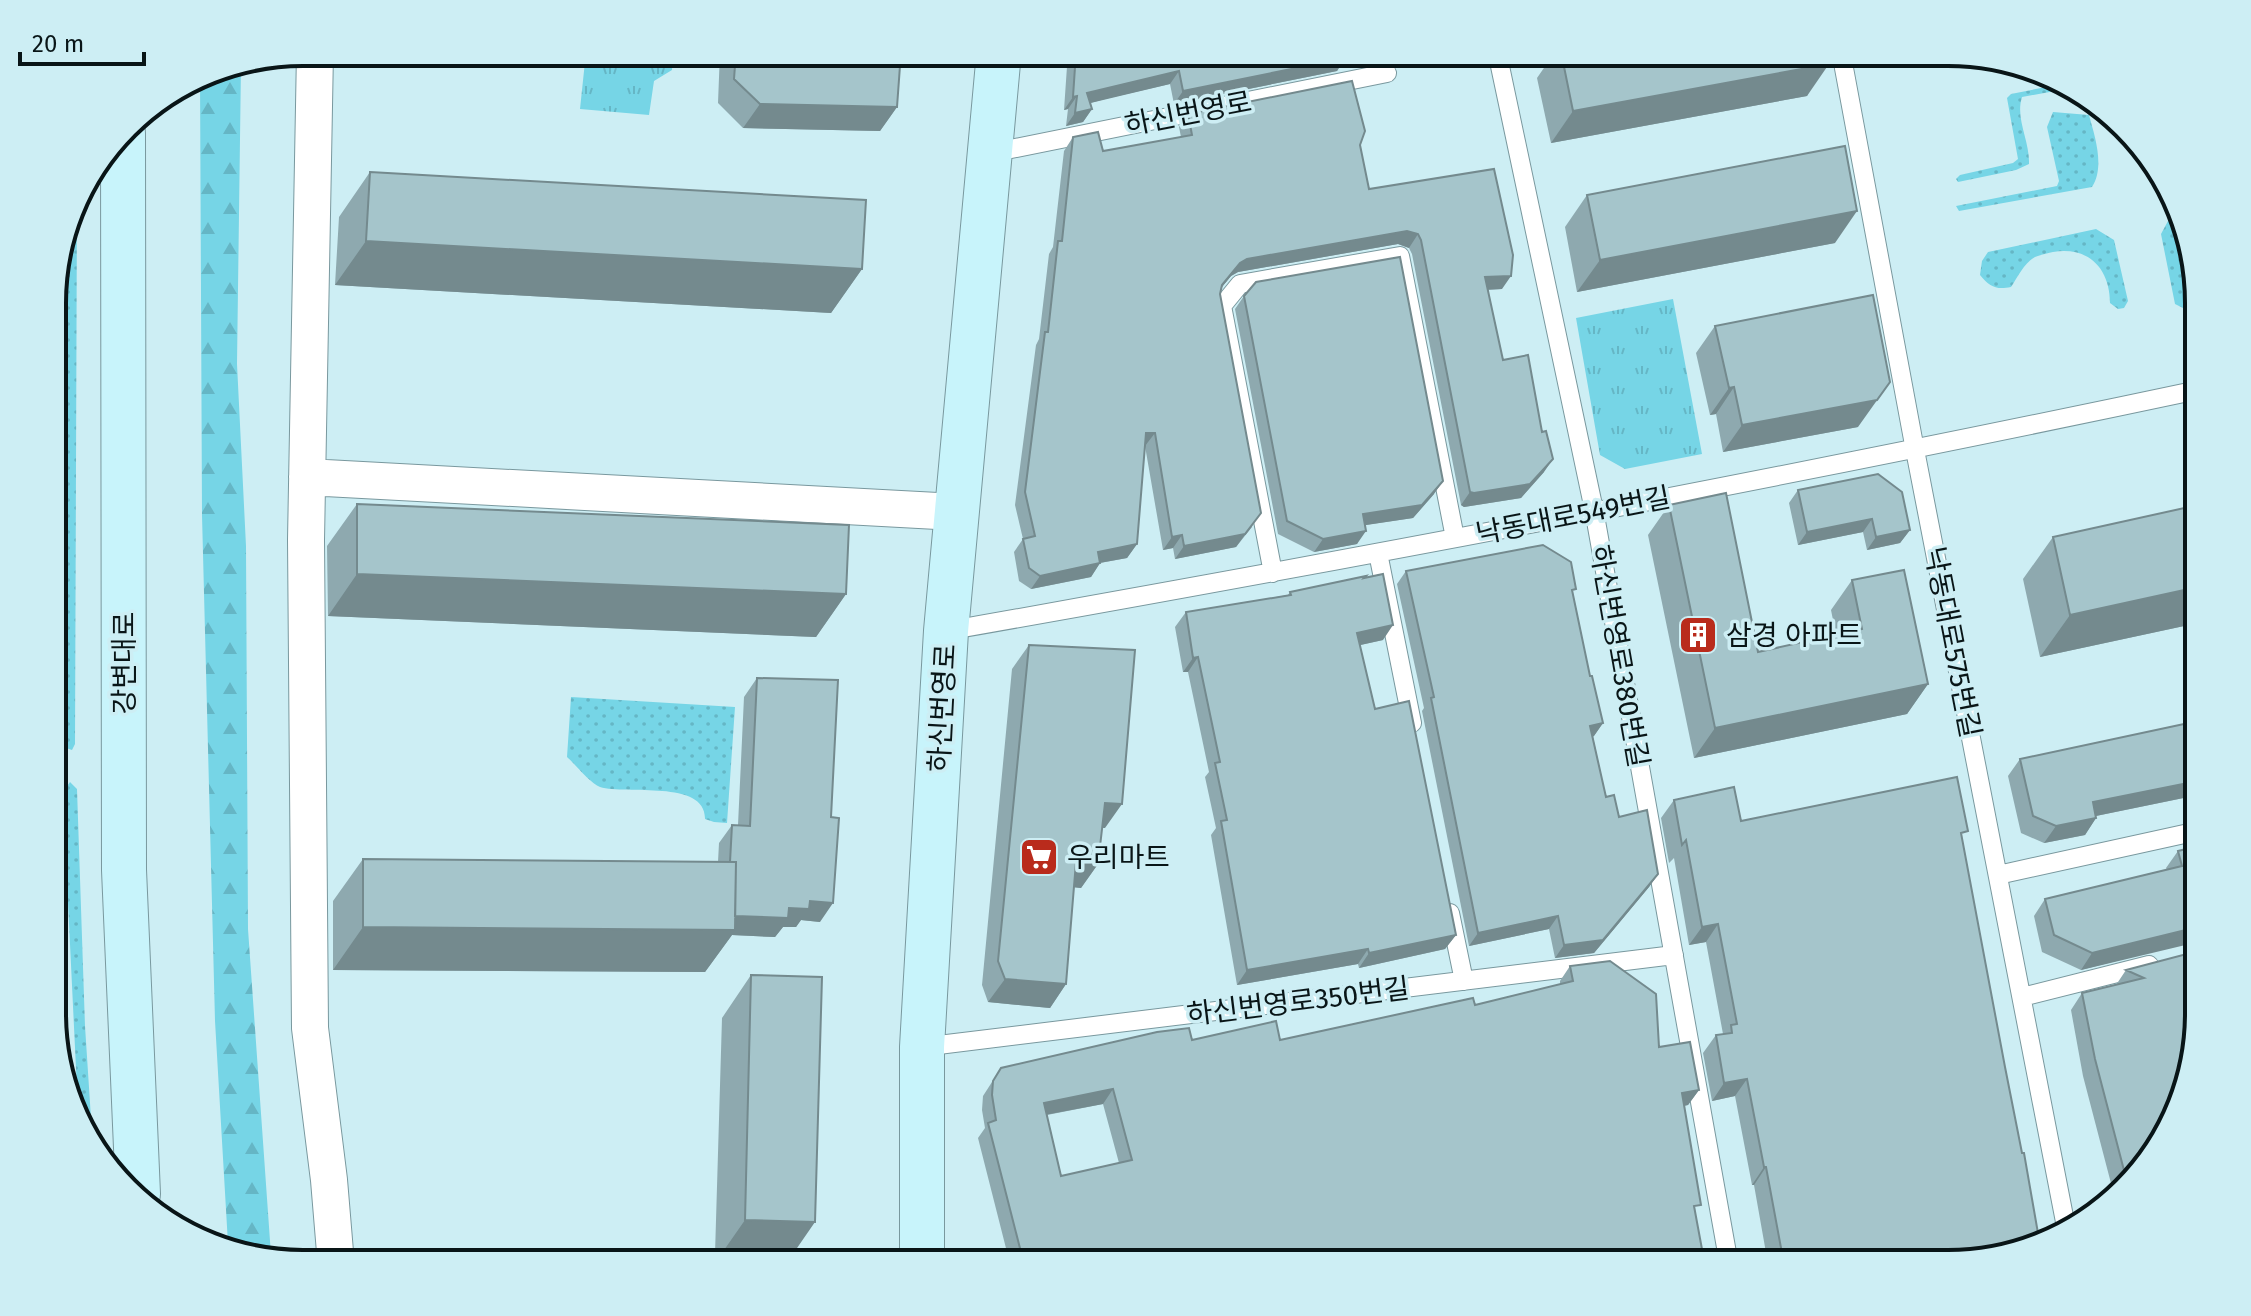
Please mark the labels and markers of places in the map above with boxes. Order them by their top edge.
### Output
building icon: 삼경 아파트 [1677,614,1719,656]
place label: 삼경 아파트 [1726,619,1862,652]
supermarket icon: 우리마트 [1018,836,1060,878]
place label: 우리마트 [1067,841,1170,874]

